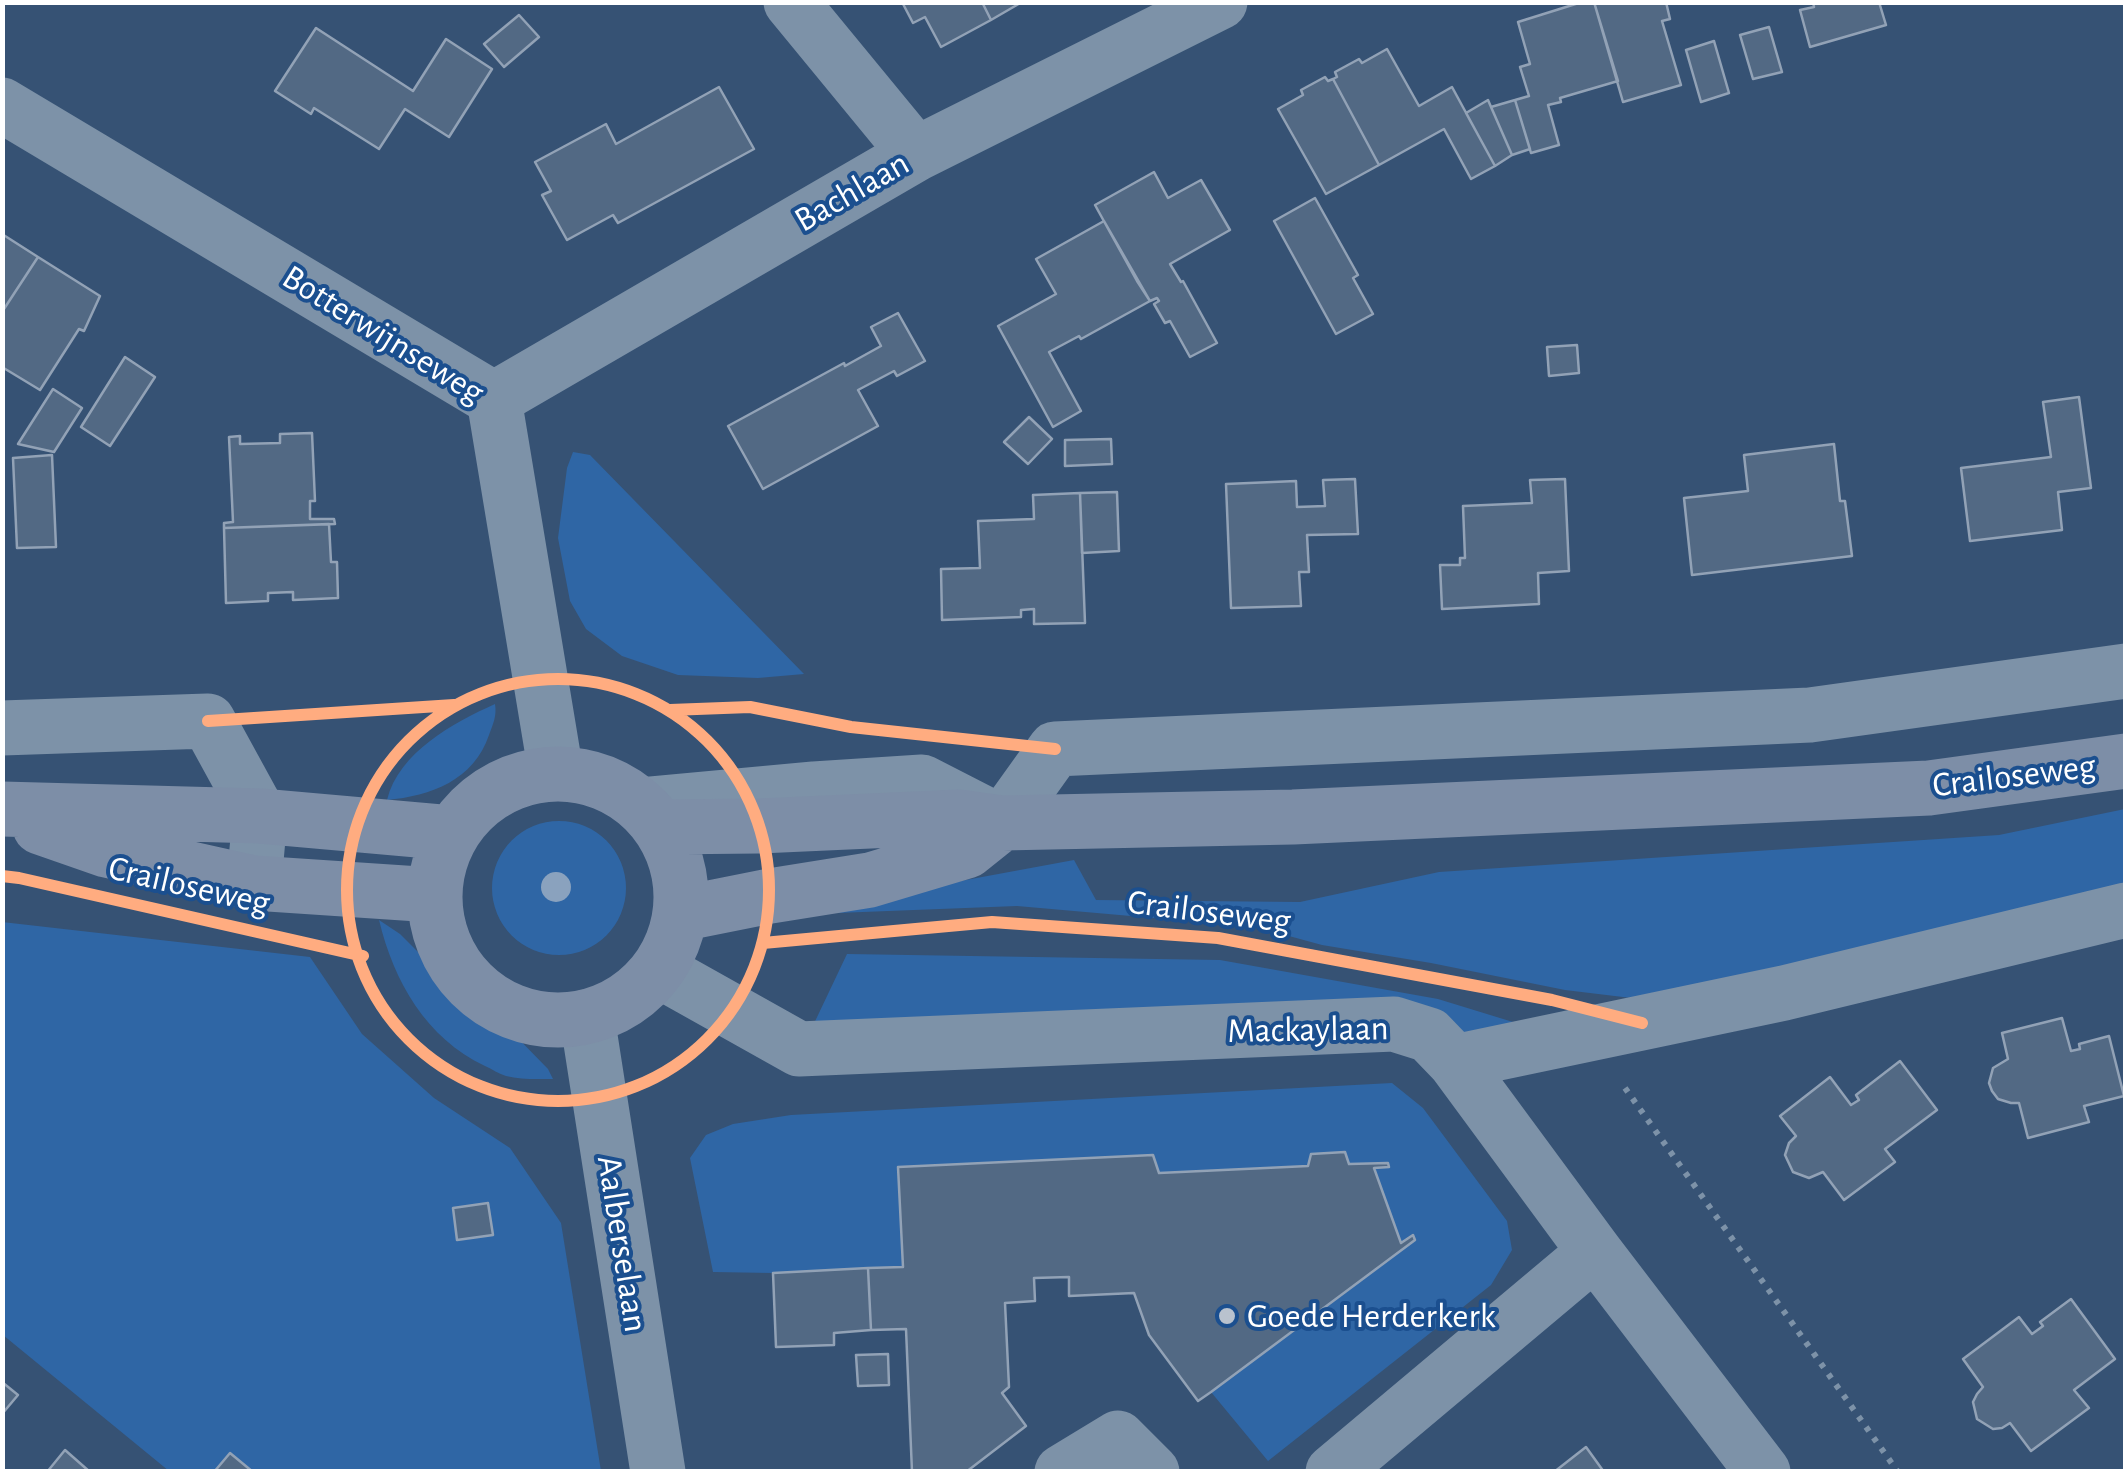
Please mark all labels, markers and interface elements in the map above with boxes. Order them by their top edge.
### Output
street label: Bachlaan [787,142,917,242]
street label: Botterwijnseweg [274,256,492,414]
street label: Crailoseweg [1930,745,2098,807]
street label: Crailoseweg [104,847,274,925]
street label: Crailoseweg [1125,881,1293,943]
street label: Mackaylaan [1227,1008,1389,1052]
street label: Aalberselaan [587,1153,657,1335]
place label: Goede Herderkerk [1247,1295,1496,1337]
marker: Goede Herderkerk [1216,1305,1238,1327]

